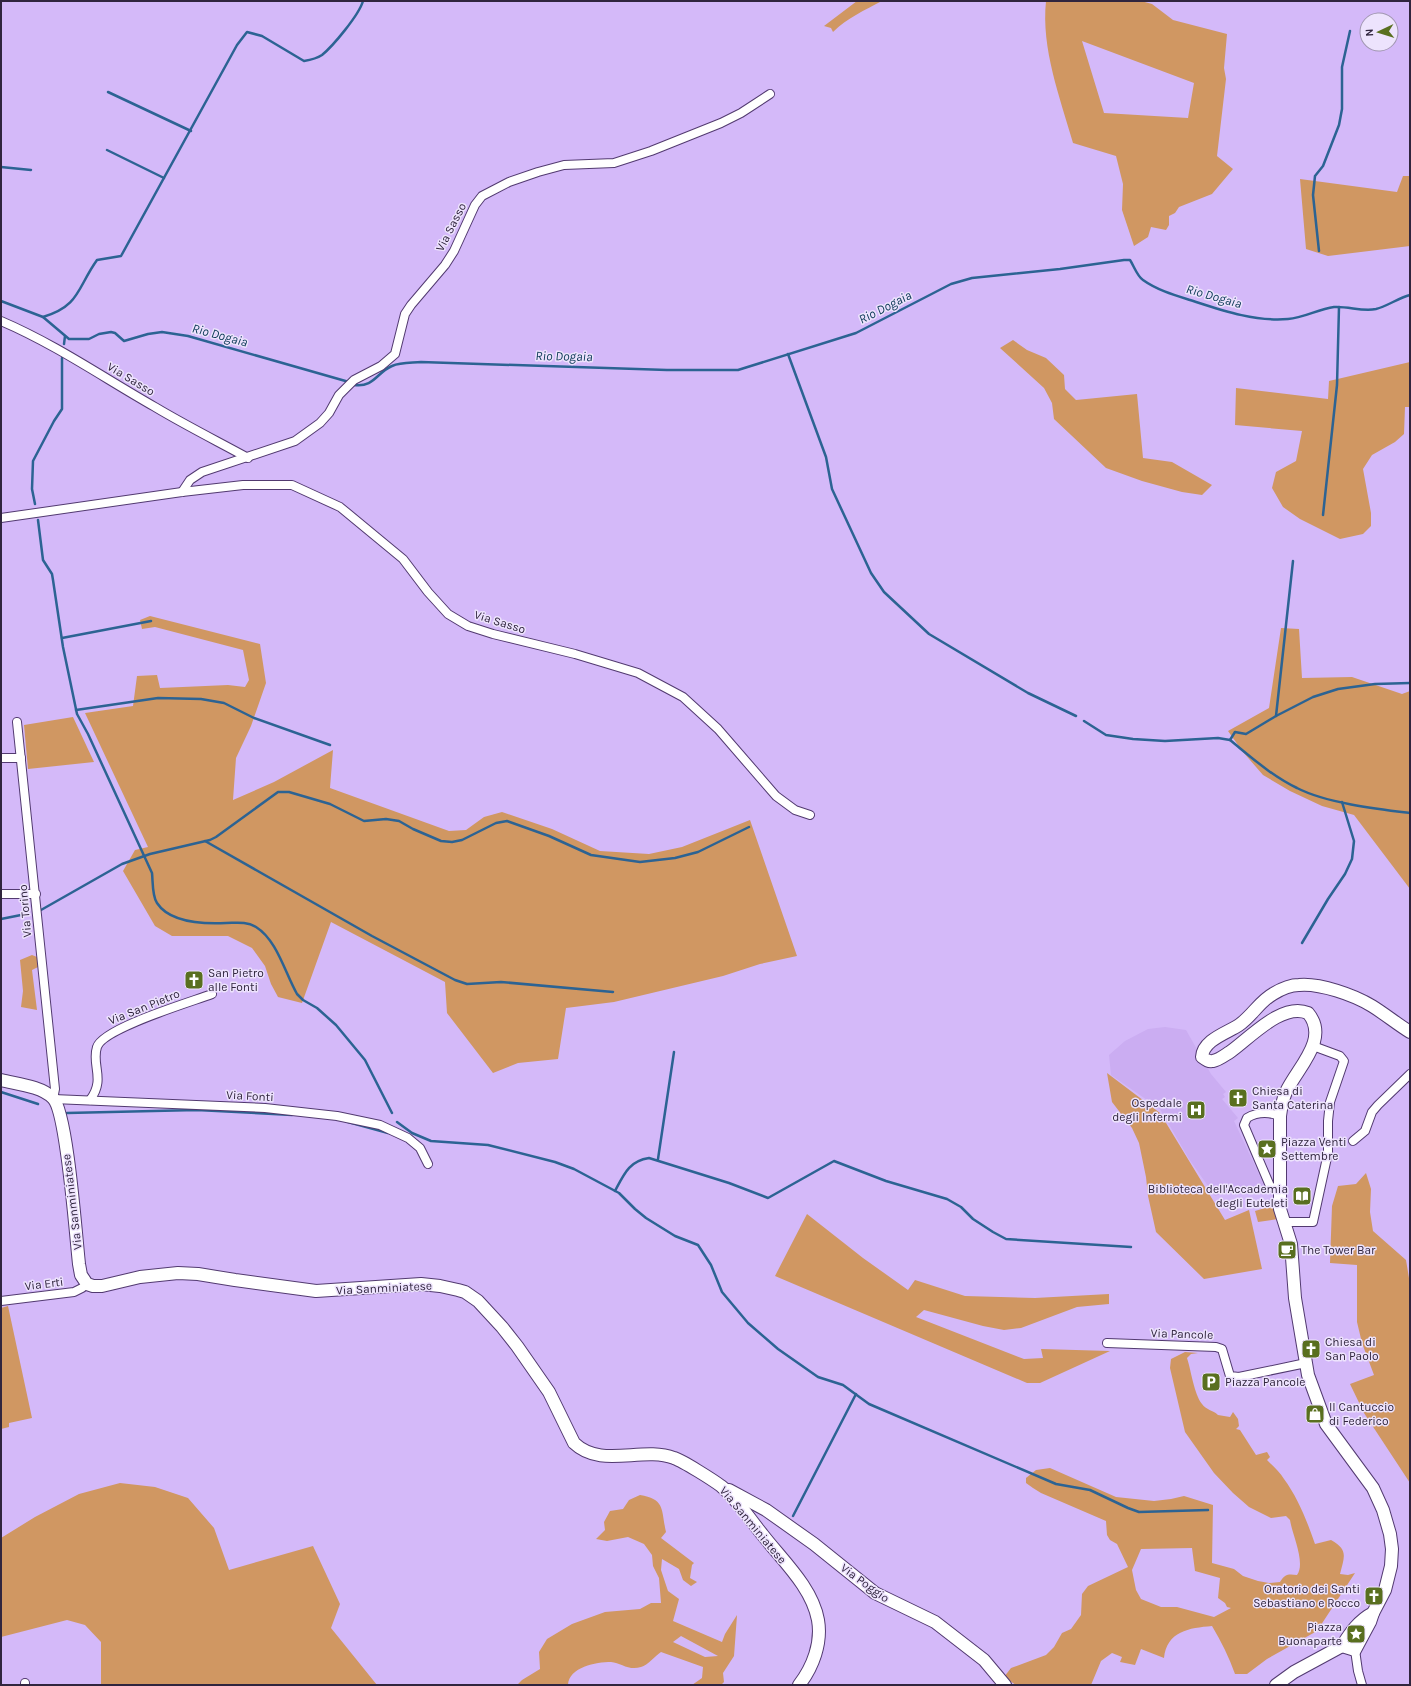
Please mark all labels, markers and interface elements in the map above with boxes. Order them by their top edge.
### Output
north arrow [1359,12,1399,52]
text: N [1363,28,1376,37]
street label: Via Sasso [433,200,469,254]
water label: Rio Dogaia [1184,281,1244,311]
water label: Rio Dogaia [856,287,914,327]
water label: Rio Dogaia [190,320,250,350]
water label: Rio Dogaia [535,348,593,364]
street label: Via Sasso [105,359,157,399]
street label: Via Sasso [473,608,527,636]
street label: Via Torino [16,884,34,938]
place label: San Pietro alle Fonti [208,966,264,994]
church icon: San Pietro alle Fonti [183,969,205,991]
street label: Via San Pietro [106,986,182,1028]
place label: Chiesa di Santa Caterina [1252,1084,1333,1112]
church icon: Chiesa di Santa Caterina [1227,1087,1249,1109]
street label: Via Fonti [226,1088,274,1104]
place label: Ospedale degli Infermi [1112,1096,1182,1124]
hospital icon: Ospedale degli Infermi [1185,1099,1207,1121]
place label: Piazza Venti Settembre [1281,1135,1347,1163]
place icon: Piazza Venti Settembre [1256,1138,1278,1160]
street label: Via Sanminiatese [59,1153,85,1251]
place label: Biblioteca dell'Accademia degli Euteleti [1148,1182,1288,1210]
library icon: Biblioteca dell'Accademia degli Euteleti [1291,1185,1313,1207]
cafe icon: The Tower Bar [1276,1239,1298,1261]
place label: The Tower Bar [1301,1243,1376,1257]
street label: Via Erti [24,1275,64,1293]
street label: Via Sanminiatese [336,1278,432,1298]
street label: Via Pancole [1151,1326,1213,1342]
place label: Chiesa di San Paolo [1325,1335,1379,1363]
church icon: Chiesa di San Paolo [1300,1338,1322,1360]
parking icon: Piazza Pancole [1200,1371,1222,1393]
place label: Piazza Pancole [1225,1375,1305,1389]
place label: Il Cantuccio di Federico [1329,1400,1394,1428]
shop icon: Il Cantuccio di Federico [1304,1403,1326,1425]
street label: Via Sanminiatese [717,1484,789,1566]
street label: Via Poggio [838,1561,892,1605]
place label: Oratorio dei Santi Sebastiano e Rocco [1253,1582,1360,1610]
church icon: Oratorio dei Santi Sebastiano e Rocco [1363,1585,1385,1607]
place label: Piazza Buonaparte [1278,1620,1342,1648]
place icon: Piazza Buonaparte [1345,1623,1367,1645]

